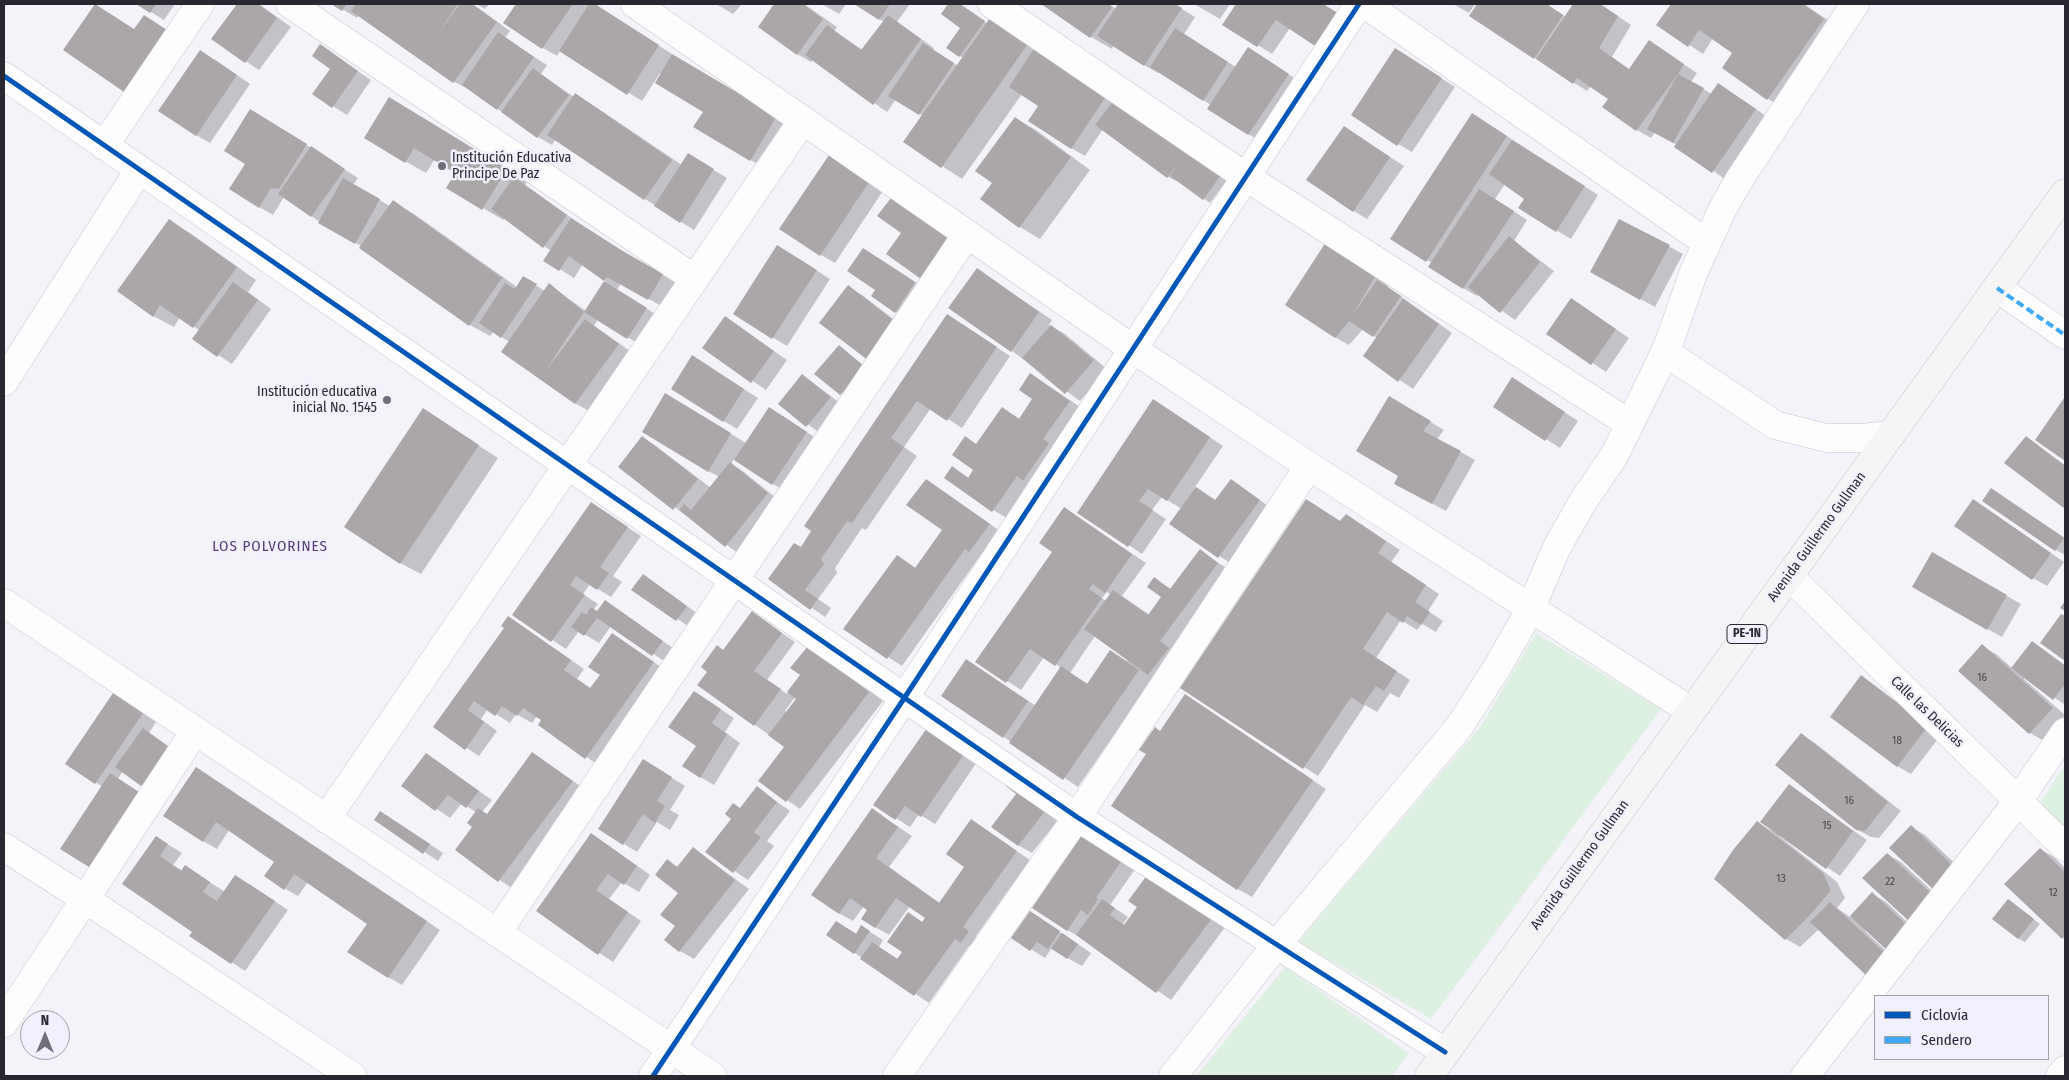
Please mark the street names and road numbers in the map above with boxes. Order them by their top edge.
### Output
street label: Avenida Guillermo Gullman [1764,469,1870,605]
road number: PE-1N [1727,624,1767,644]
street label: Calle las Delicias [1887,673,1967,751]
street label: Avenida Guillermo Gullman [1527,797,1633,933]

